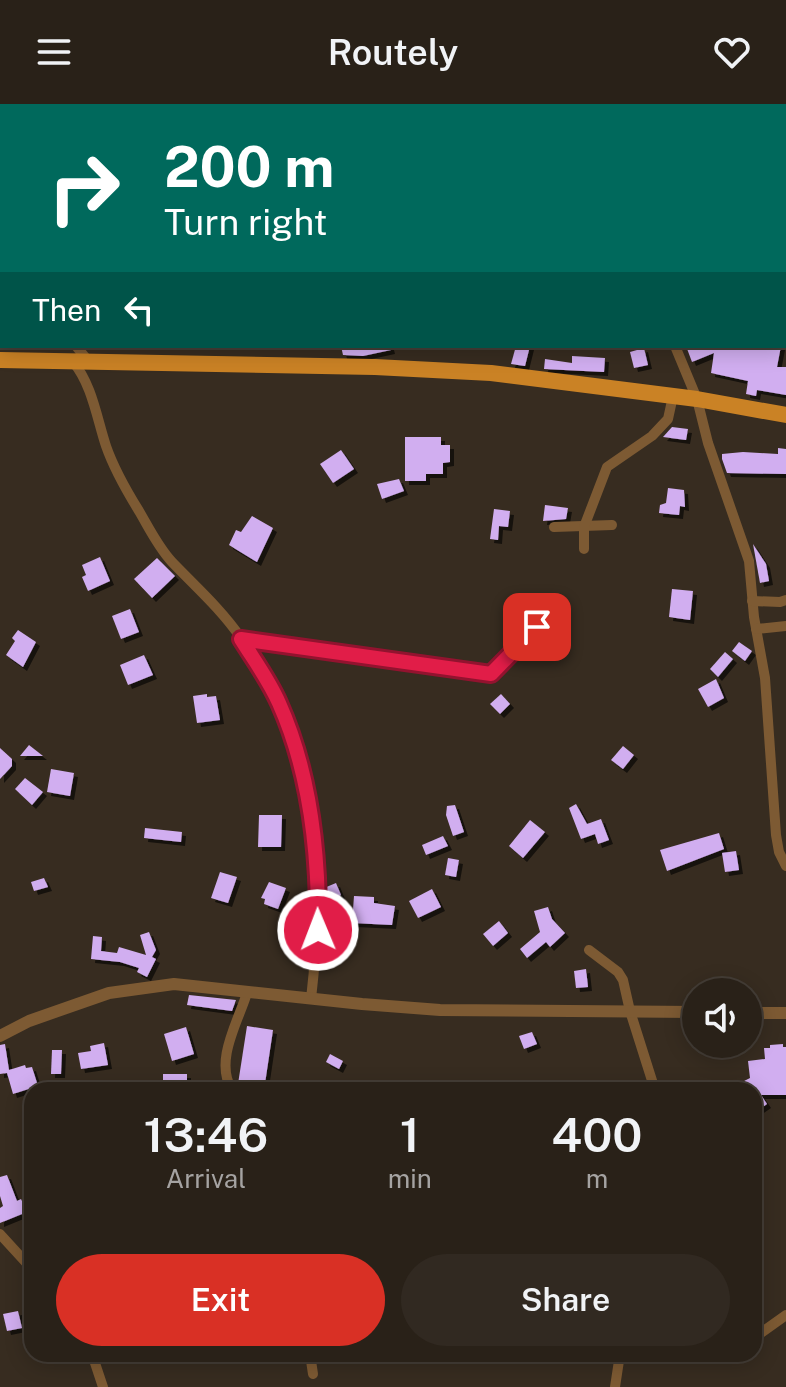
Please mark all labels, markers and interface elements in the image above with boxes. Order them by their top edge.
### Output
icon: menu [32,30,76,74]
icon: heart [710,30,754,74]
text: Routely [328,31,458,73]
text: 200 m [164,134,334,200]
icon: right [32,136,136,240]
text: Turn right [164,201,327,243]
icon: left [117,288,161,332]
text: Then [32,292,101,328]
pin [503,593,571,661]
icon: arrive [515,605,559,649]
position arrow [276,888,360,972]
map controls [682,978,762,1058]
button: sound [682,978,762,1058]
text: 13:46 [144,1106,268,1163]
text: 1 [400,1106,420,1163]
text: 400 [551,1106,642,1163]
text: Arrival [166,1163,246,1194]
text: min [388,1163,432,1194]
text: m [586,1163,608,1194]
button: Exit [56,1254,385,1346]
button: Share [401,1254,730,1346]

